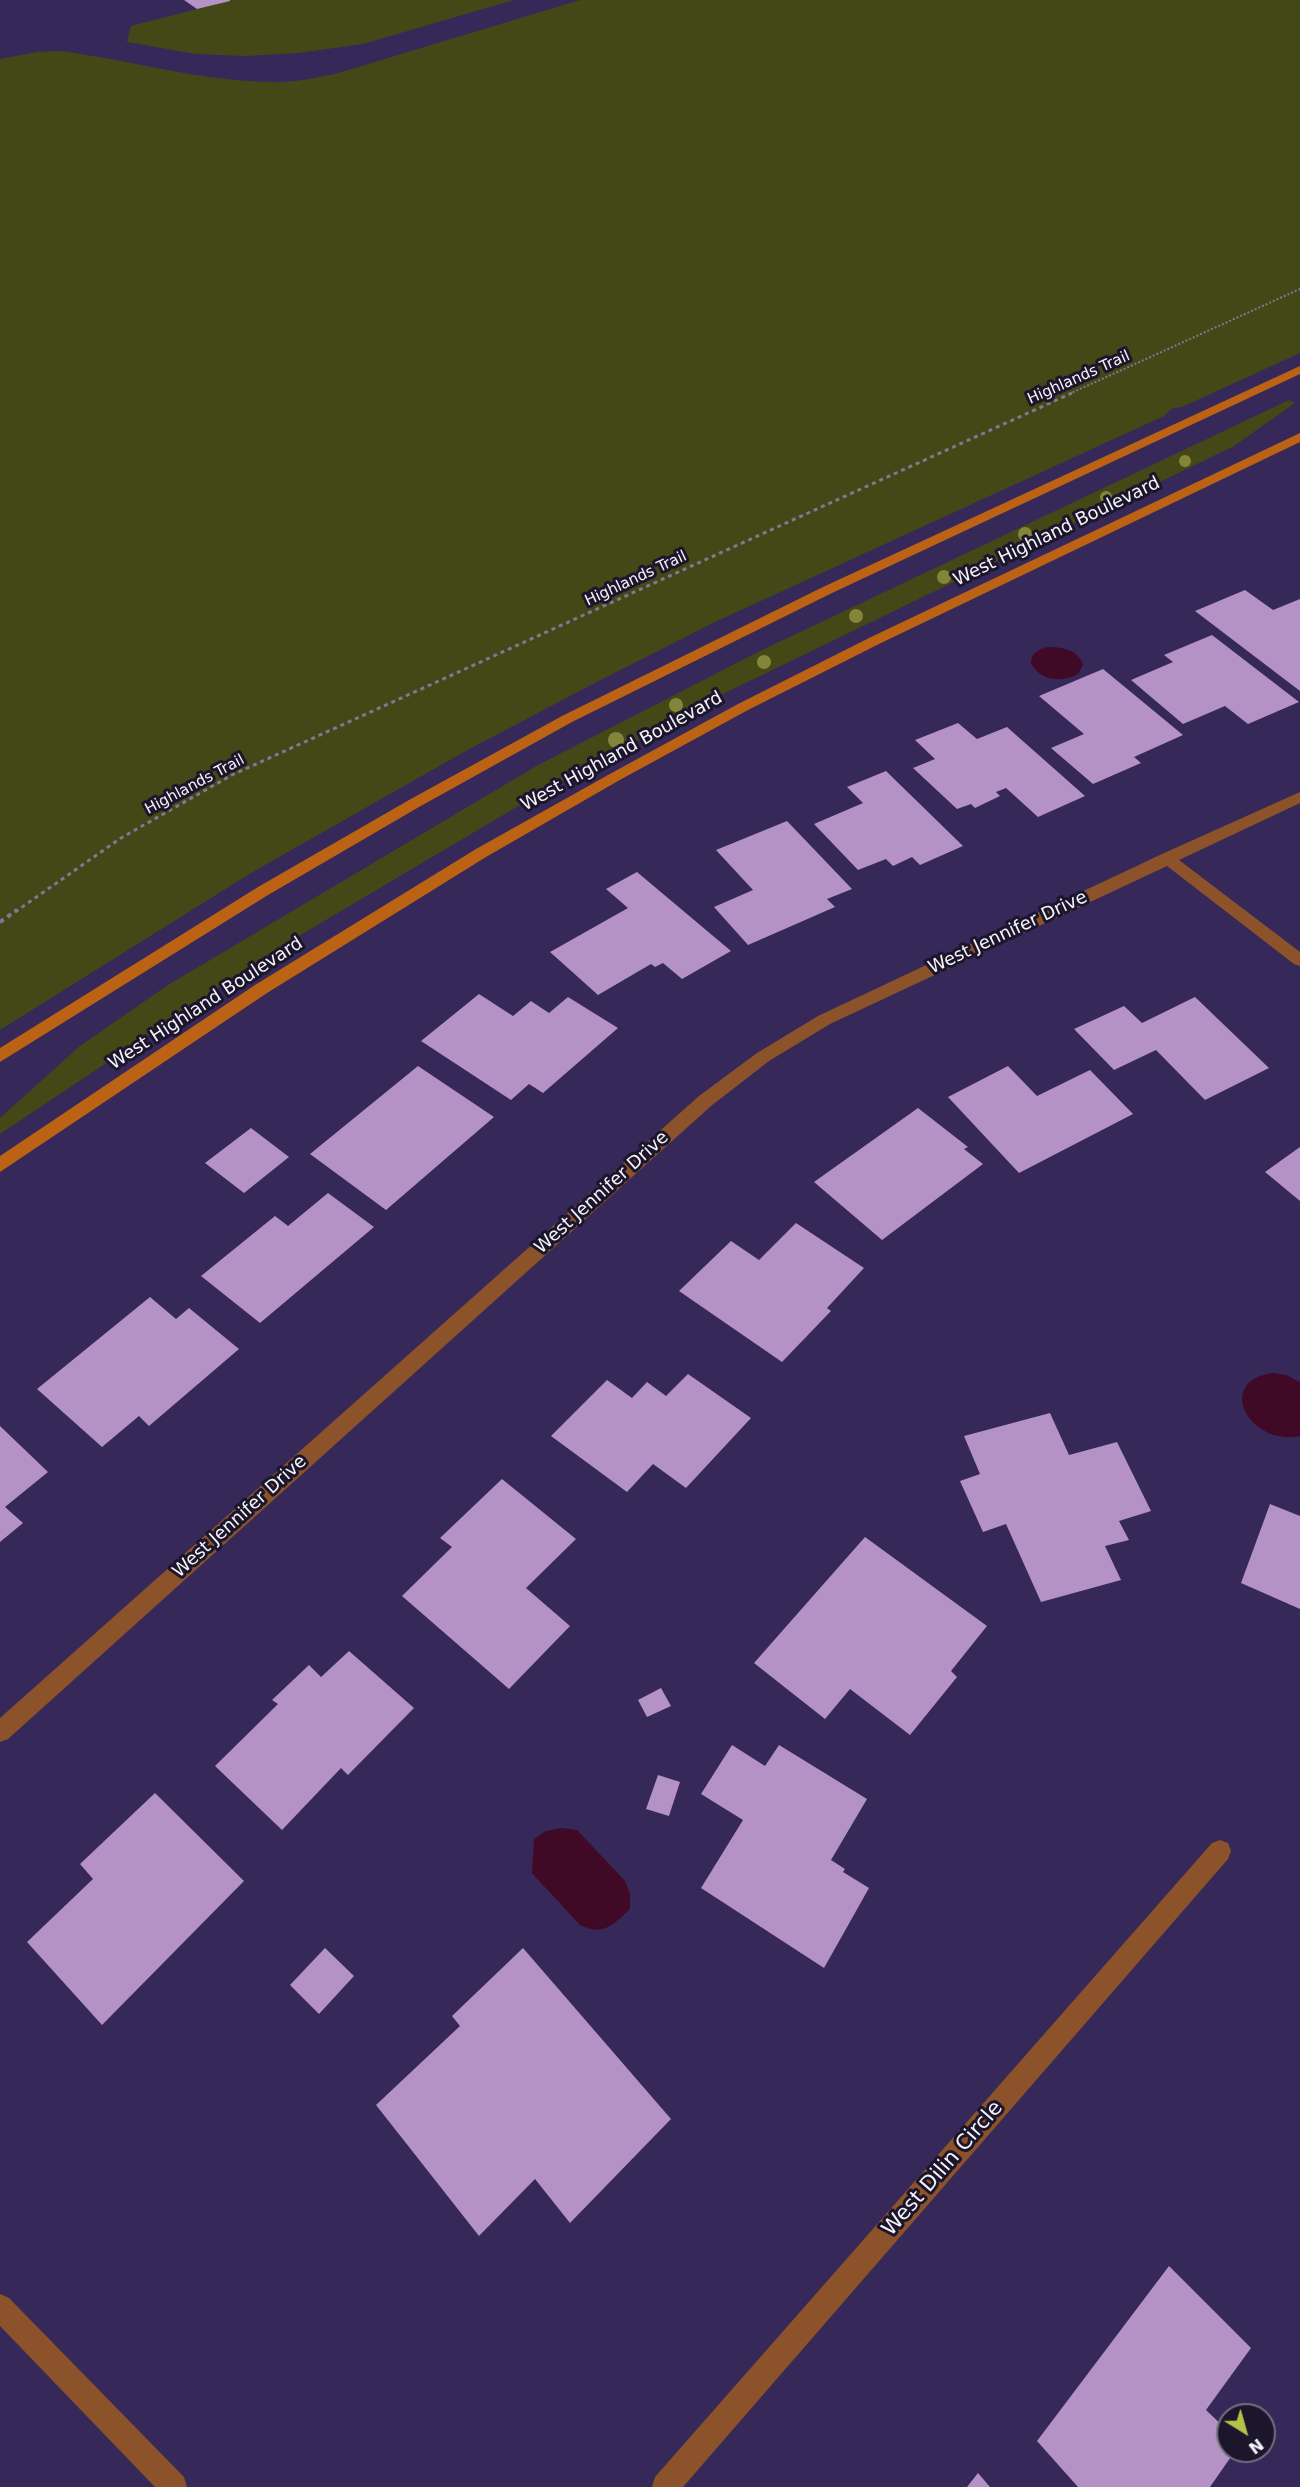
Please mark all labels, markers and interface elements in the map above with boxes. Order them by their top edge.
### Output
street label: Highlands Trail [1025,347,1133,409]
street label: West Highland Boulevard [950,473,1164,591]
street label: Highlands Trail [582,548,690,610]
street label: West Highland Boulevard [518,688,726,816]
street label: Highlands Trail [142,751,248,819]
street label: West Jennifer Drive [925,887,1091,979]
street label: West Highland Boulevard [105,933,307,1075]
street label: West Jennifer Drive [531,1127,673,1259]
street label: West Jennifer Drive [169,1451,311,1583]
street label: West Dilin Circle [877,2096,1009,2242]
north arrow [1216,2403,1276,2463]
text: N [1245,2435,1267,2458]

